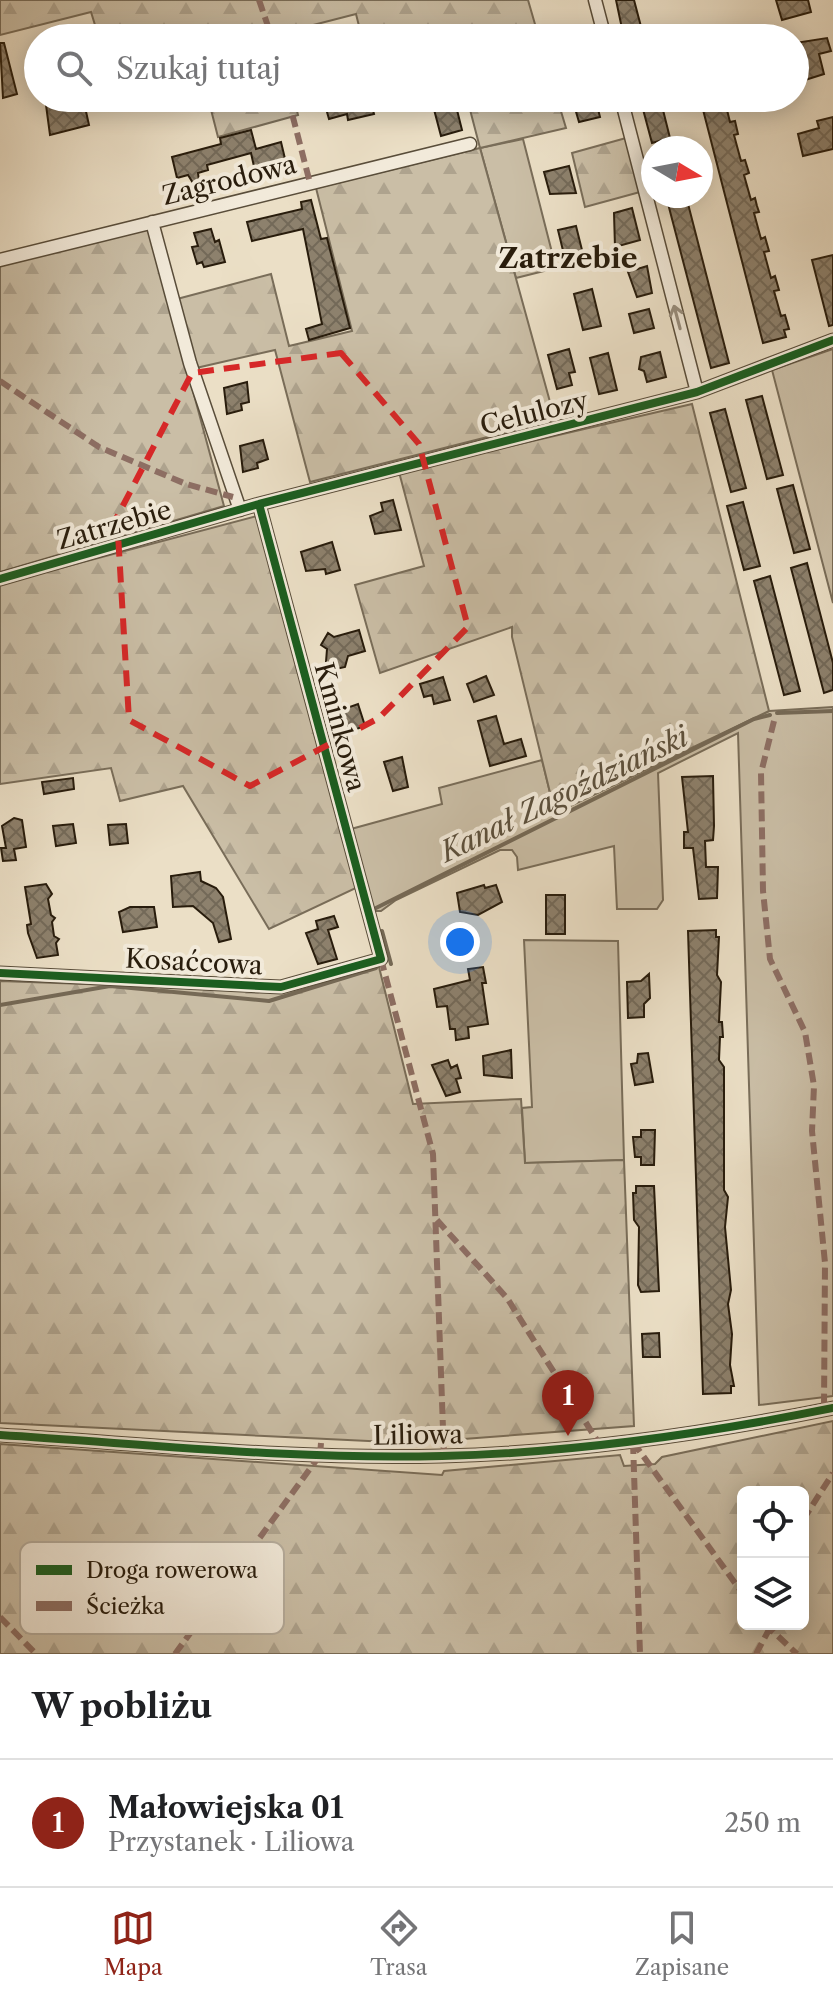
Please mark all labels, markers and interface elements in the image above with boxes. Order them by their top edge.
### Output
search box [24,24,809,112]
icon: search [52,46,96,90]
text: Szukaj tutaj [116,50,281,87]
north arrow [641,136,713,208]
street label: Zagrodowa [159,148,300,212]
district label: Zatrzebie [499,241,637,275]
one-way arrow [669,304,684,330]
street label: Celulozy [477,384,592,442]
street label: Zatrzebie [53,493,175,557]
street label: Kminkowa [307,659,373,795]
water label: Kanał Zagoździański [433,718,696,870]
your location [440,922,480,962]
street label: Kosaćcowa [124,942,264,982]
pin: 1 [542,1370,594,1436]
street label: Liliowa [373,1418,464,1452]
map controls [737,1486,809,1630]
button: locate [737,1486,809,1558]
legend [20,1542,284,1634]
text: Droga rowerowa [86,1557,258,1584]
button: layers [737,1558,809,1630]
text: Ścieżka [86,1592,165,1620]
text: W pobliżu [32,1685,212,1727]
text: Małowiejska 01 [108,1789,343,1826]
text: 1 [52,1807,64,1839]
text: 250 m [724,1807,801,1839]
text: Przystanek · Liliowa [108,1826,354,1858]
tab: Mapa [104,1906,163,1981]
tab: Trasa [370,1906,427,1981]
tab: Zapisane [635,1906,729,1981]

